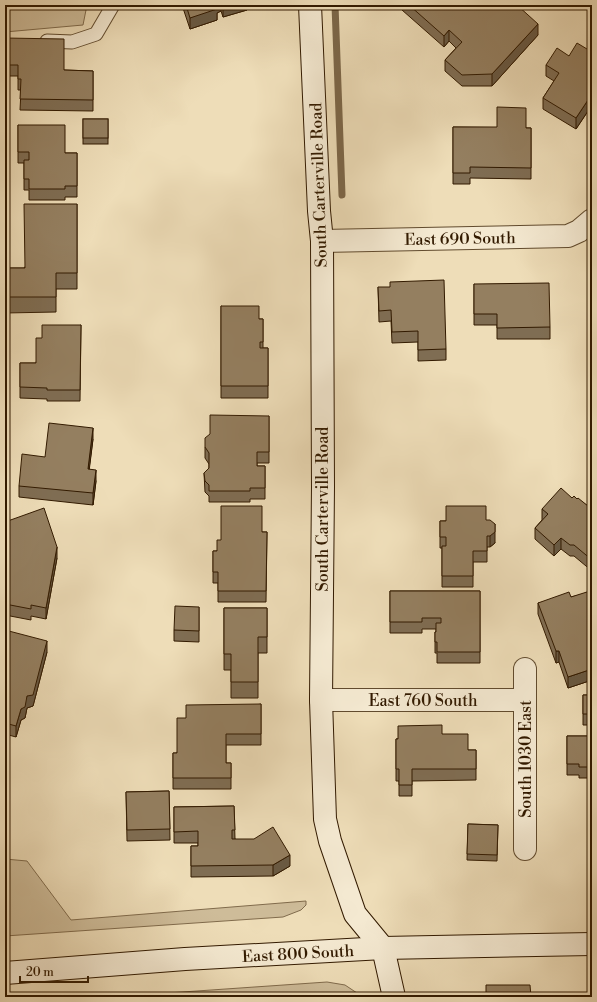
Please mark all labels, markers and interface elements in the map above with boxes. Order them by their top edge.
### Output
street label: South Carterville Road [306,102,332,268]
street label: East 690 South [404,228,516,250]
street label: South Carterville Road [313,427,333,591]
street label: East 760 South [368,691,478,711]
street label: South 1030 East [516,700,536,818]
street label: East 800 South [241,941,355,967]
scale bar [20,958,88,984]
text: 20 m [26,965,54,980]

